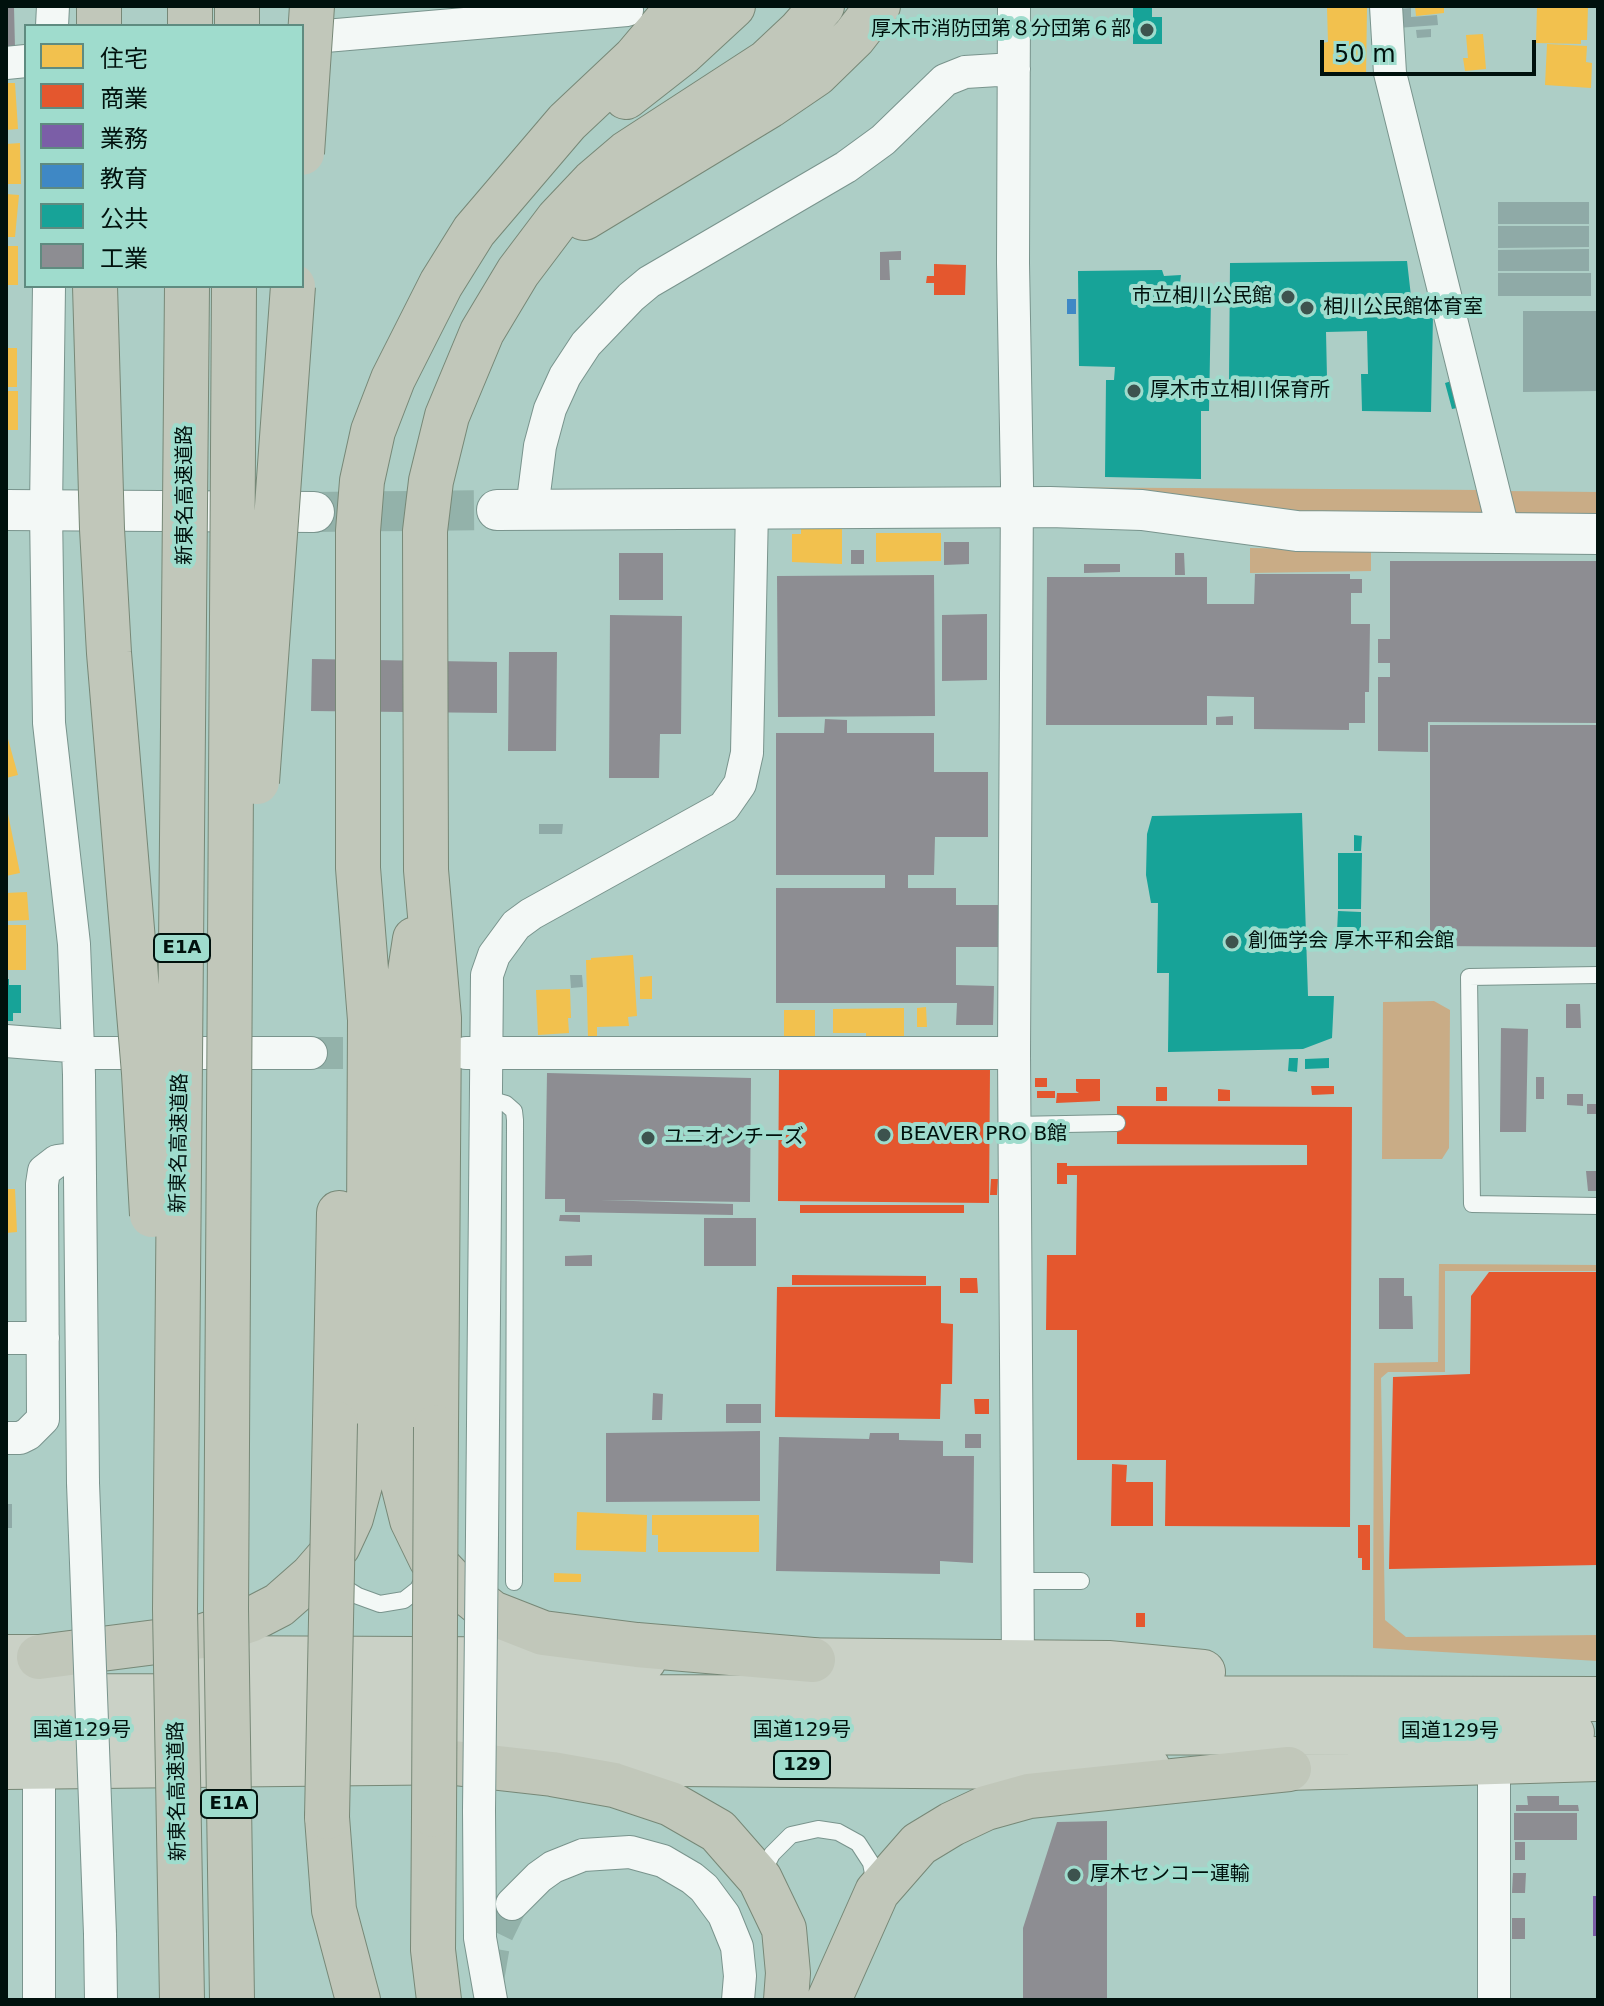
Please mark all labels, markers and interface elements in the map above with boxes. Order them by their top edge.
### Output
place label: 厚木市消防団第８分団第６部 [871,18,1131,42]
marker: 厚木市消防団第８分団第６部 [1138,21,1156,39]
legend [24,24,304,288]
scale bar [1324,24,1540,74]
text: 50 m [1334,40,1396,68]
text: 住宅 [100,45,148,73]
text: 商業 [100,85,148,113]
text: 業務 [100,125,148,153]
text: 教育 [100,165,148,193]
text: 公共 [100,205,148,233]
text: 工業 [100,245,148,273]
place label: 市立相川公民館 [1132,285,1272,309]
marker: 市立相川公民館 [1279,288,1297,306]
place label: 相川公民館体育室 [1323,296,1483,320]
marker: 相川公民館体育室 [1298,299,1316,317]
place label: 厚木市立相川保育所 [1150,379,1330,403]
marker: 厚木市立相川保育所 [1125,382,1143,400]
street label: 新東名高速道路 [174,425,198,565]
place label: 創価学会 厚木平和会館 [1248,930,1454,954]
marker: 創価学会 厚木平和会館 [1223,933,1241,951]
road number: E1A [154,934,210,962]
street label: 新東名高速道路 [167,1073,193,1213]
place label: BEAVER PRO B館 [900,1123,1067,1147]
place label: ユニオンチーズ [664,1126,804,1150]
marker: BEAVER PRO B館 [875,1126,893,1144]
marker: ユニオンチーズ [639,1129,657,1147]
street label: 国道129号 [33,1719,131,1743]
street label: 国道129号 [753,1719,851,1743]
street label: 国道129号 [1401,1720,1499,1744]
street label: 新東名高速道路 [165,1721,191,1861]
road number: 129 [774,1751,830,1779]
road number: E1A [201,1790,257,1818]
place label: 厚木センコー運輸 [1090,1863,1250,1887]
marker: 厚木センコー運輸 [1065,1866,1083,1884]

